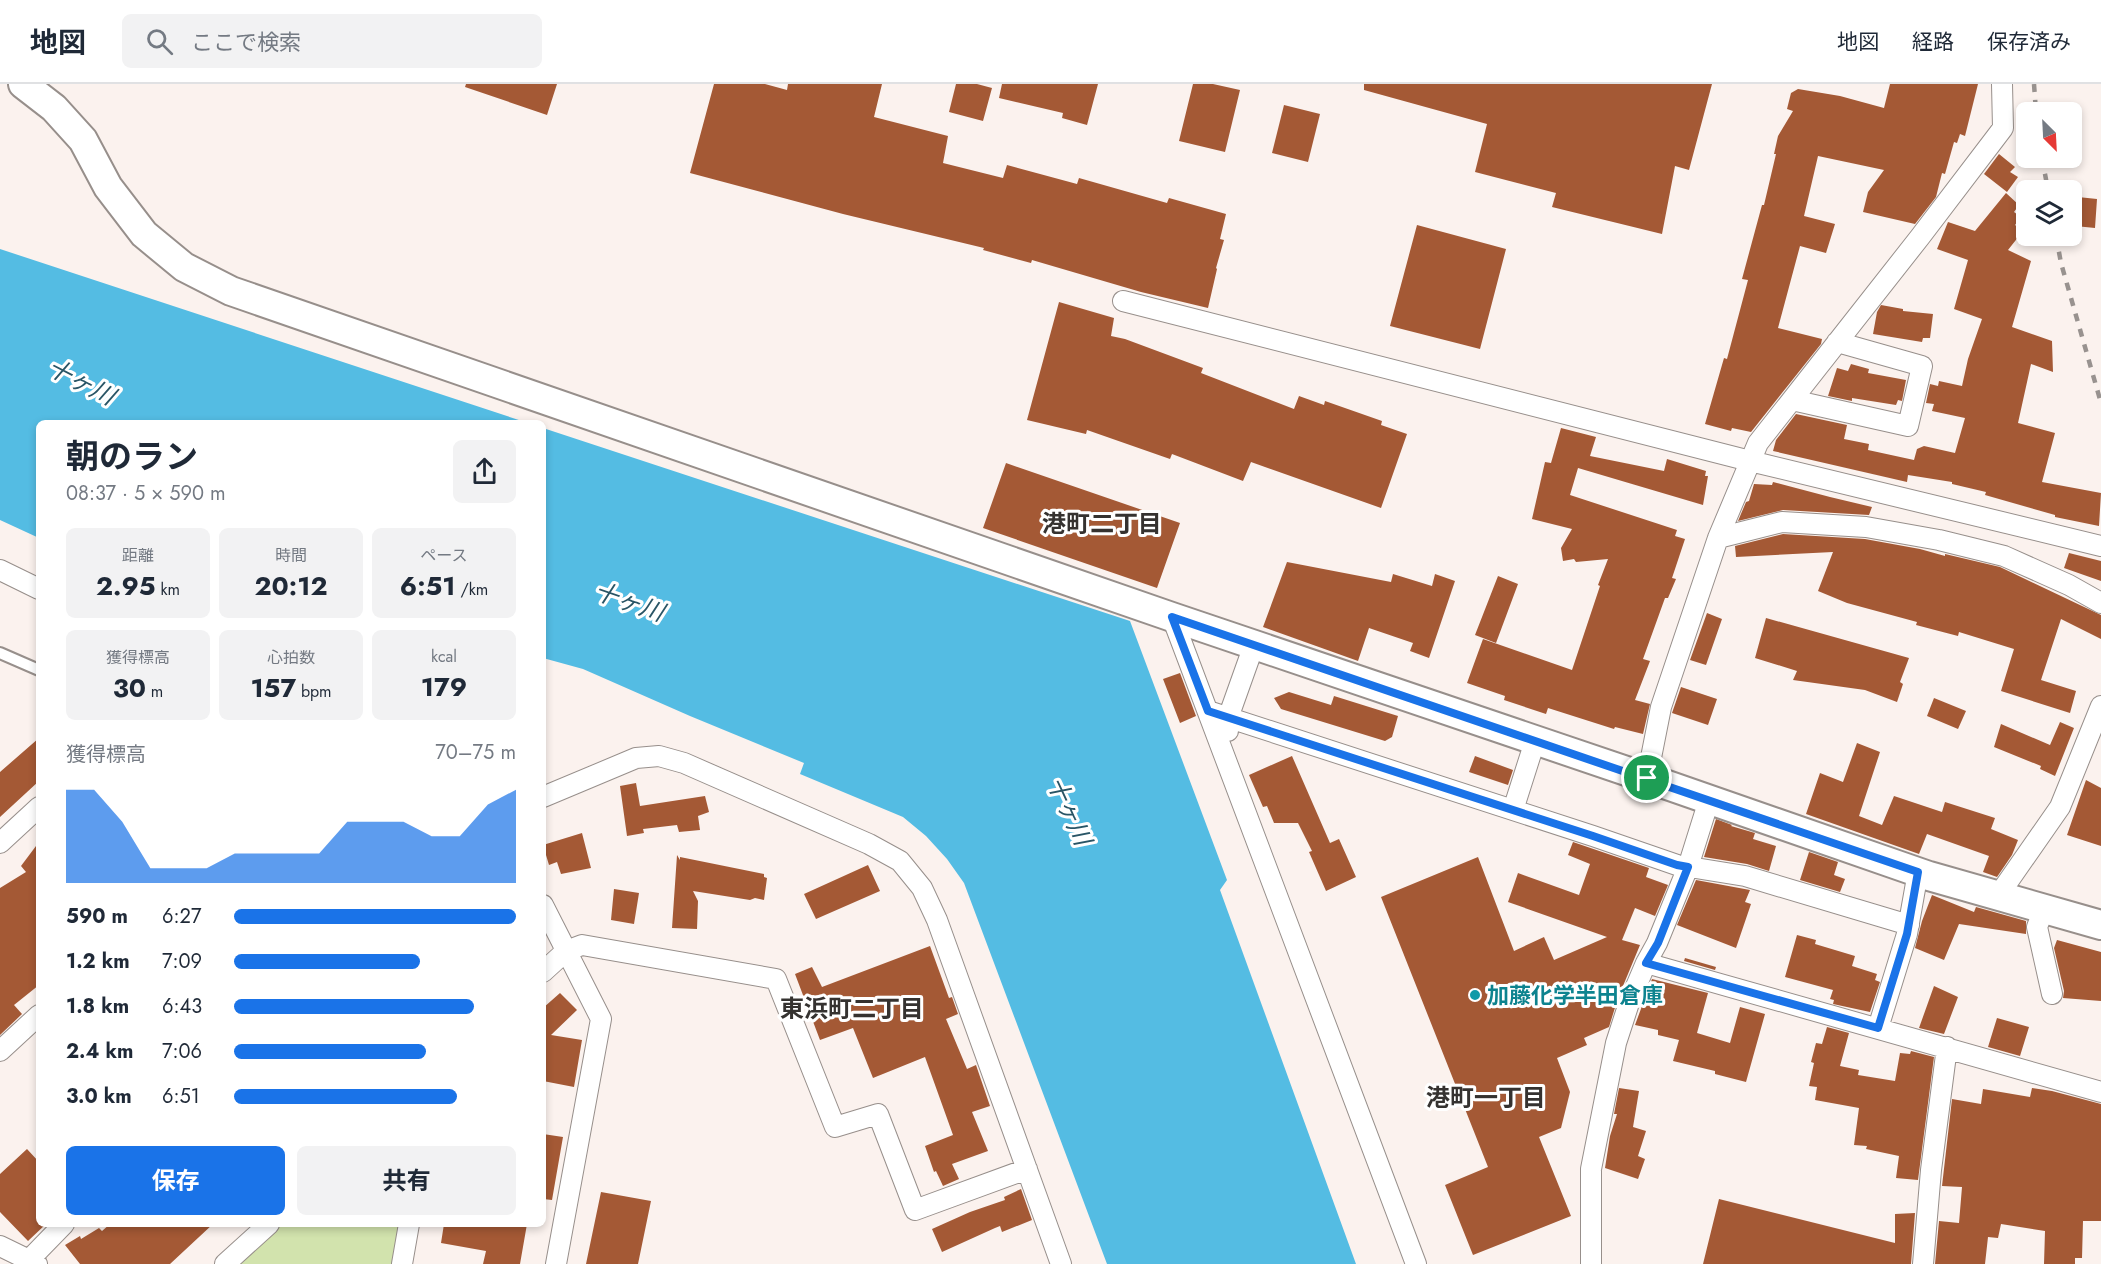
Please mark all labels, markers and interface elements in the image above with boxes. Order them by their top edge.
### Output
search box [122,14,542,68]
text: 地図 [30,22,86,63]
icon: search [143,25,176,58]
text: ここで検索 [191,26,301,58]
text: 地図 [1837,27,1879,57]
text: 経路 [1912,27,1954,57]
text: 保存済み [1987,27,2071,57]
north arrow [2016,102,2082,168]
map controls [2016,102,2082,246]
button: layers [2016,180,2082,246]
water label: 十ヶ川 [41,350,124,415]
text: 朝のラン [66,433,198,480]
button: share [453,440,516,503]
text: 08:37 · 5 × 590 m [66,479,226,508]
district label: 港町二丁目 [1042,506,1162,541]
text: 距離 [122,544,154,567]
text: 時間 [275,544,307,567]
text: ペース [420,544,468,567]
text: 2.95 [96,567,156,605]
text: 20:12 [255,567,327,605]
text: 6:51 [400,567,456,605]
water label: 十ヶ川 [589,573,672,631]
text: km [156,578,180,601]
text: /km [456,578,488,601]
text: kcal [431,645,457,668]
text: 獲得標高 [106,646,170,669]
text: 心拍数 [267,646,315,669]
text: 179 [421,668,467,706]
text: 30 [113,669,146,707]
text: 157 [250,669,296,707]
text: m [146,680,163,703]
text: bpm [296,680,332,703]
text: 70–75 m [435,738,516,767]
text: 獲得標高 [66,740,146,769]
pin [1621,752,1672,803]
icon: arrive [1630,761,1663,794]
water label: 十ヶ川 [1038,771,1102,854]
text: 590 m [66,902,128,931]
text: 6:27 [162,902,201,931]
text: 1.2 km [66,947,130,976]
text: 7:09 [162,947,202,976]
place label: 加藤化学半田倉庫 [1487,979,1663,1011]
marker: 加藤化学半田倉庫 [1468,988,1482,1002]
district label: 東浜町二丁目 [780,991,924,1026]
text: 1.8 km [66,992,129,1021]
text: 6:43 [162,992,202,1021]
text: 2.4 km [66,1037,133,1066]
text: 7:06 [162,1037,202,1066]
district label: 港町一丁目 [1426,1080,1546,1115]
text: 3.0 km [66,1082,132,1111]
text: 6:51 [162,1082,200,1111]
button: 保存 [66,1146,285,1215]
button: 共有 [297,1146,516,1215]

